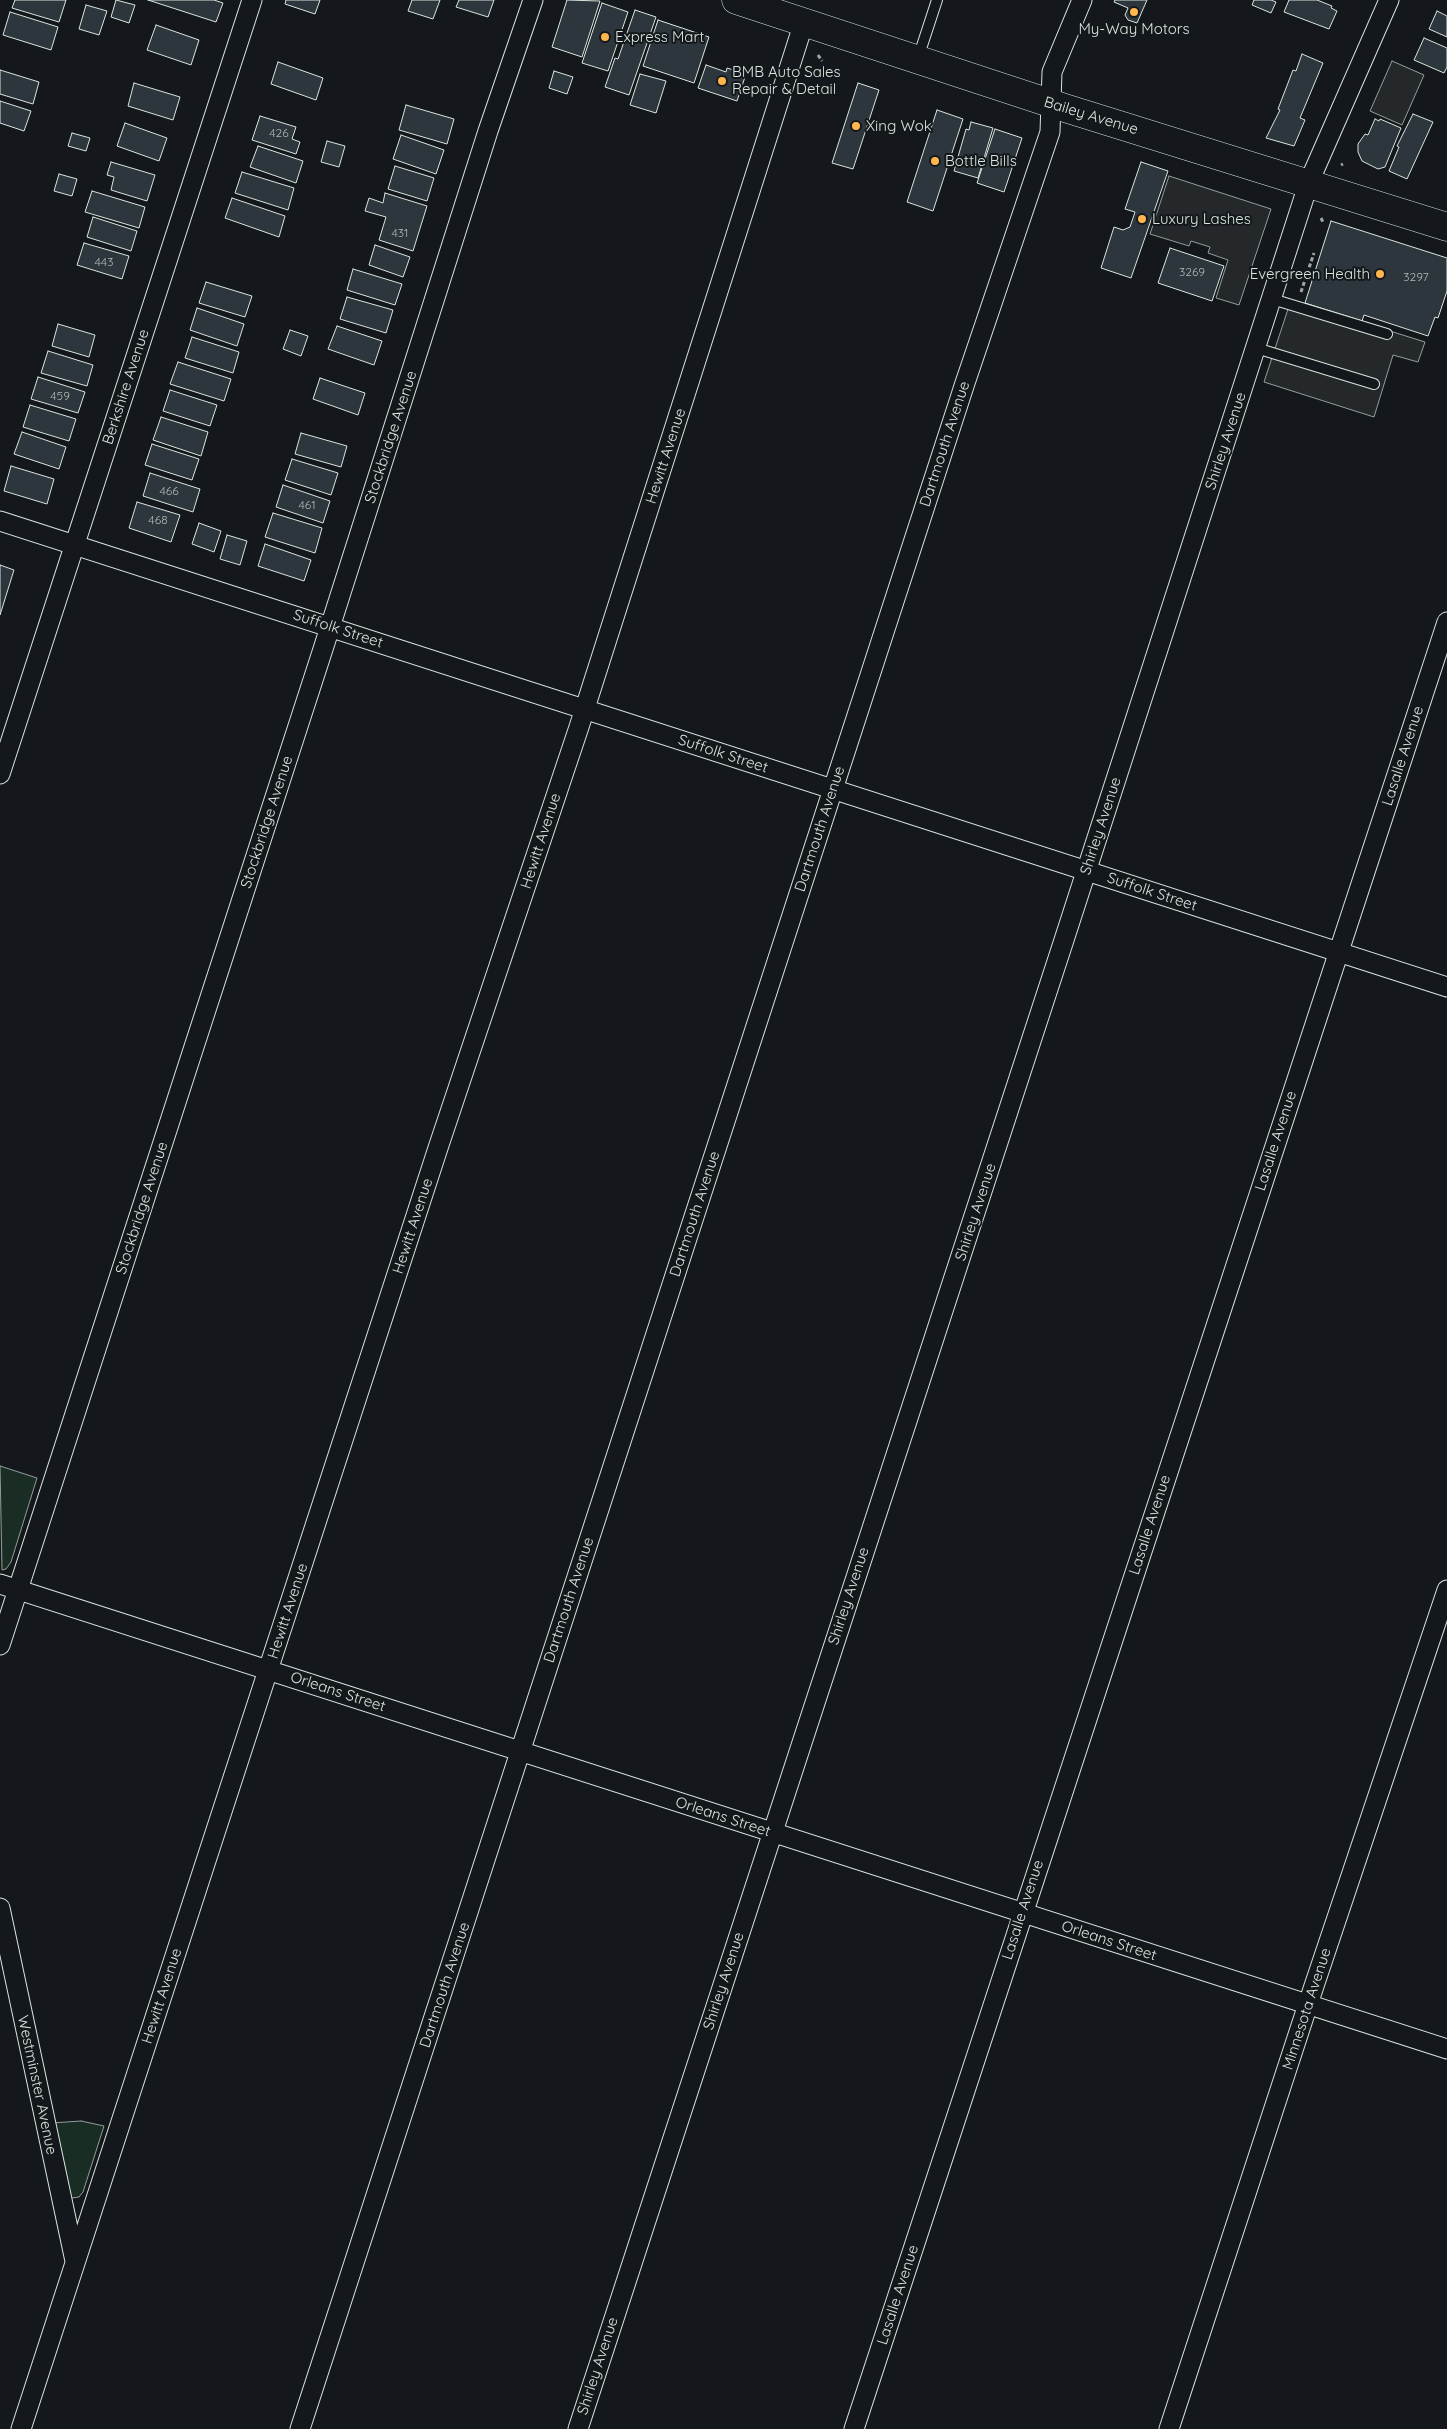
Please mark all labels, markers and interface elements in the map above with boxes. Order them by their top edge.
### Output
marker: My-Way Motors [1128,6,1140,18]
place label: My-Way Motors [1078,20,1190,38]
place label: Express Mart [615,28,704,46]
marker: Express Mart [599,31,611,43]
place label: BMB Auto Sales Repair & Detail [732,63,841,98]
marker: BMB Auto Sales Repair & Detail [716,75,728,87]
street label: Bailey Avenue [1042,93,1140,139]
place label: Xing Wok [866,117,932,135]
marker: Xing Wok [850,120,862,132]
house number: 426 [269,126,289,140]
place label: Bottle Bills [945,152,1017,170]
marker: Bottle Bills [929,155,941,167]
place label: Luxury Lashes [1152,210,1251,228]
marker: Luxury Lashes [1136,213,1148,225]
house number: 431 [391,226,409,240]
house number: 443 [95,255,113,269]
house number: 3269 [1179,265,1205,279]
place label: Evergreen Health [1250,265,1370,283]
marker: Evergreen Health [1374,268,1386,280]
house number: 3297 [1403,270,1429,284]
street label: Berkshire Avenue [99,327,153,447]
street label: Stockbridge Avenue [361,368,421,506]
street label: Dartmouth Avenue [916,379,974,509]
house number: 459 [50,389,70,403]
street label: Shirley Avenue [1202,390,1250,492]
street label: Hewitt Avenue [642,406,690,506]
house number: 466 [159,484,179,498]
house number: 461 [298,498,316,512]
house number: 468 [148,513,168,527]
street label: Suffolk Street [291,606,385,652]
street label: Lasalle Avenue [1378,704,1428,808]
street label: Suffolk Street [676,731,770,777]
street label: Stockbridge Avenue [237,753,297,891]
street label: Dartmouth Avenue [791,764,849,894]
street label: Shirley Avenue [1077,775,1125,877]
street label: Hewitt Avenue [517,791,565,891]
street label: Suffolk Street [1105,869,1199,915]
street label: Lasalle Avenue [1251,1089,1301,1193]
street label: Stockbridge Avenue [112,1139,172,1277]
street label: Dartmouth Avenue [666,1149,724,1279]
street label: Shirley Avenue [952,1161,1000,1263]
street label: Hewitt Avenue [389,1176,437,1276]
street label: Lasalle Avenue [1125,1473,1175,1577]
street label: Dartmouth Avenue [540,1535,598,1665]
street label: Shirley Avenue [825,1545,873,1647]
street label: Hewitt Avenue [264,1561,312,1661]
street label: Orleans Street [288,1668,388,1716]
street label: Orleans Street [673,1793,773,1841]
street label: Lasalle Avenue [998,1858,1048,1962]
street label: Orleans Street [1059,1917,1159,1965]
street label: Dartmouth Avenue [416,1920,474,2050]
street label: Shirley Avenue [700,1930,748,2032]
street label: Hewitt Avenue [138,1946,186,2046]
street label: Minnesota Avenue [1279,1946,1335,2072]
street label: Westminster Avenue [13,2014,61,2156]
street label: Lasalle Avenue [873,2243,923,2347]
street label: Shirley Avenue [574,2315,622,2417]

